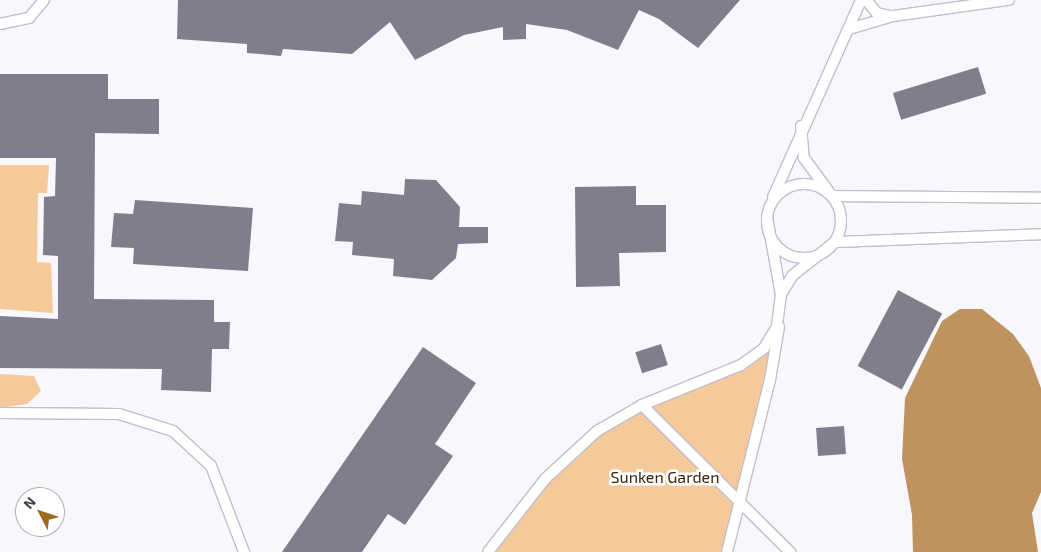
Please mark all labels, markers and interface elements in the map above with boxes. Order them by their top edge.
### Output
park label: Sunken Garden [611,467,719,487]
north arrow [15,487,65,537]
text: N [19,493,39,512]

